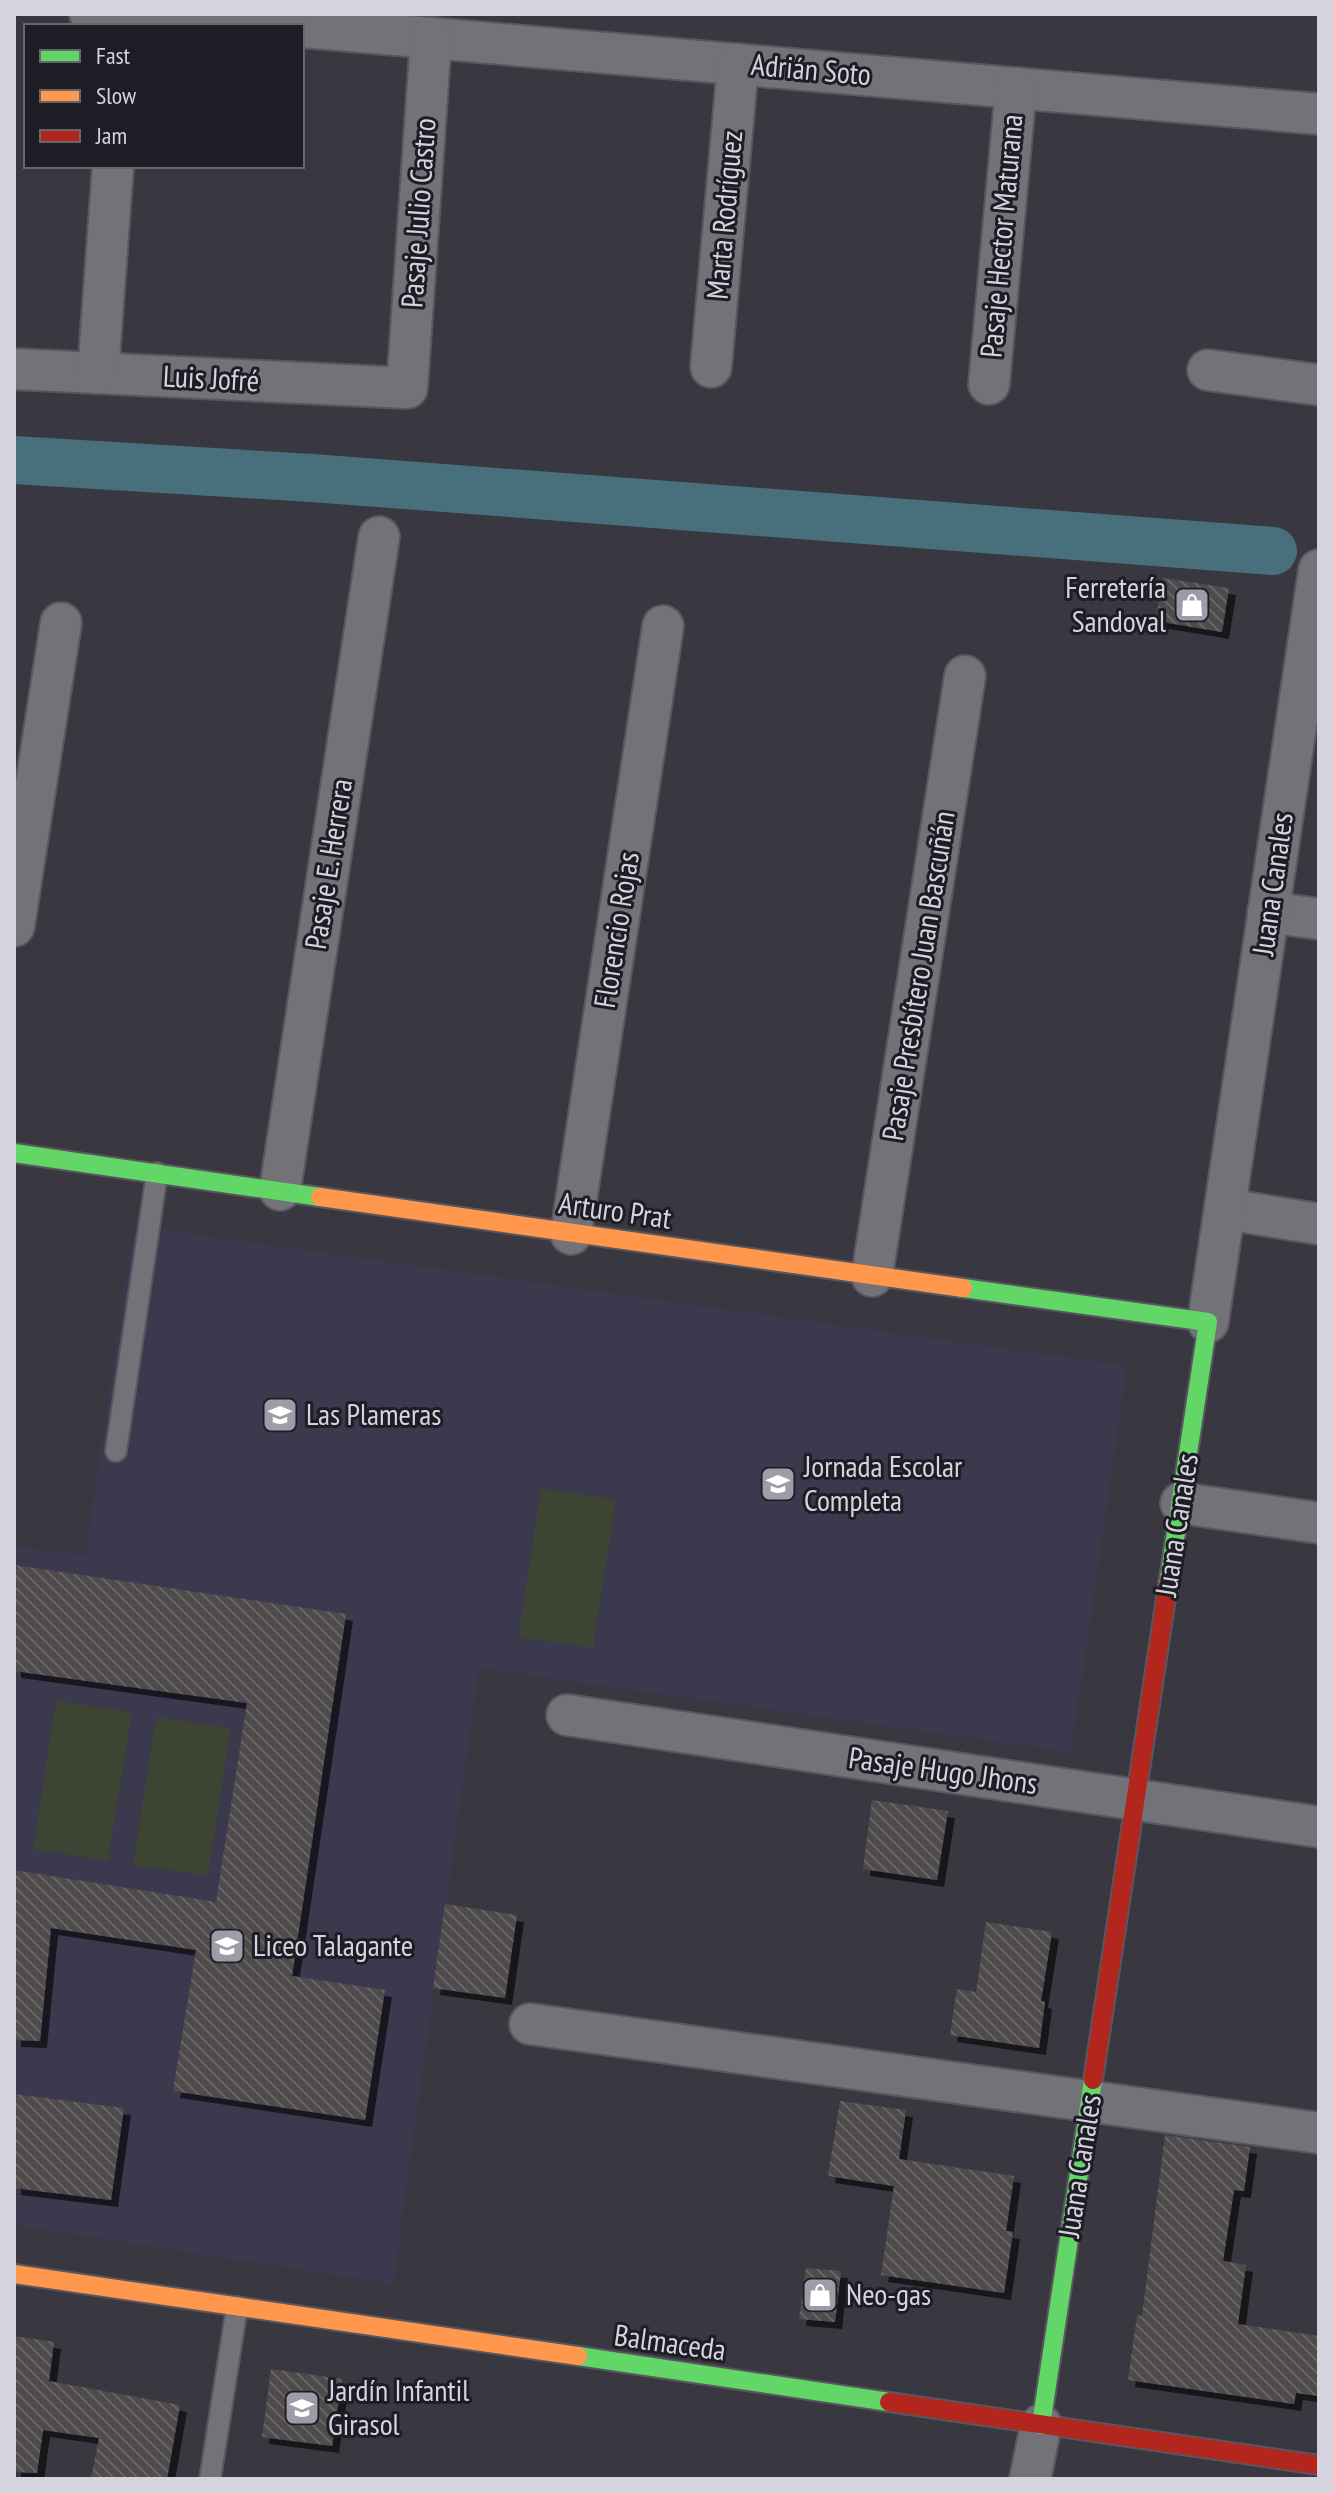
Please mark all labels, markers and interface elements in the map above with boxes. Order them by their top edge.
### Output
legend [24,24,304,168]
text: Fast [96,40,131,71]
street label: Adrián Soto [750,44,873,93]
text: Slow [96,80,137,111]
street label: Pasaje Hector Maturana [970,112,1031,359]
street label: Pasaje Julio Castro [391,117,444,309]
text: Jam [95,120,127,151]
street label: Marta Rodríguez [697,129,750,301]
street label: Luis Jofré [162,356,260,399]
place label: Ferretería Sandoval [1065,567,1166,640]
shop icon: Ferretería Sandoval [1173,586,1211,624]
street label: Pasaje E. Herrera [295,776,360,952]
street label: Pasaje Presbítero Juan Bascuñán [872,808,963,1143]
street label: Juana Canales [1242,810,1301,959]
street label: Florencio Rojas [584,849,647,1011]
street label: Arturo Prat [556,1182,675,1237]
place label: Las Plameras [306,1394,441,1433]
school or university icon: Las Plameras [261,1396,299,1434]
place label: Jornada Escolar Completa [803,1446,963,1519]
street label: Juana Canales [1145,1451,1206,1600]
school or university icon: Jornada Escolar Completa [759,1465,797,1503]
street label: Pasaje Hugo Jhons [846,1737,1040,1802]
place label: Liceo Talagante [253,1925,413,1964]
school or university icon: Liceo Talagante [208,1927,246,1965]
street label: Juana Canales [1048,2092,1109,2241]
place label: Neo-gas [846,2274,931,2313]
shop icon: Neo-gas [801,2276,839,2314]
street label: Balmaceda [612,2314,728,2369]
place label: Jardín Infantil Girasol [327,2370,469,2443]
school or university icon: Jardín Infantil Girasol [283,2389,321,2427]

